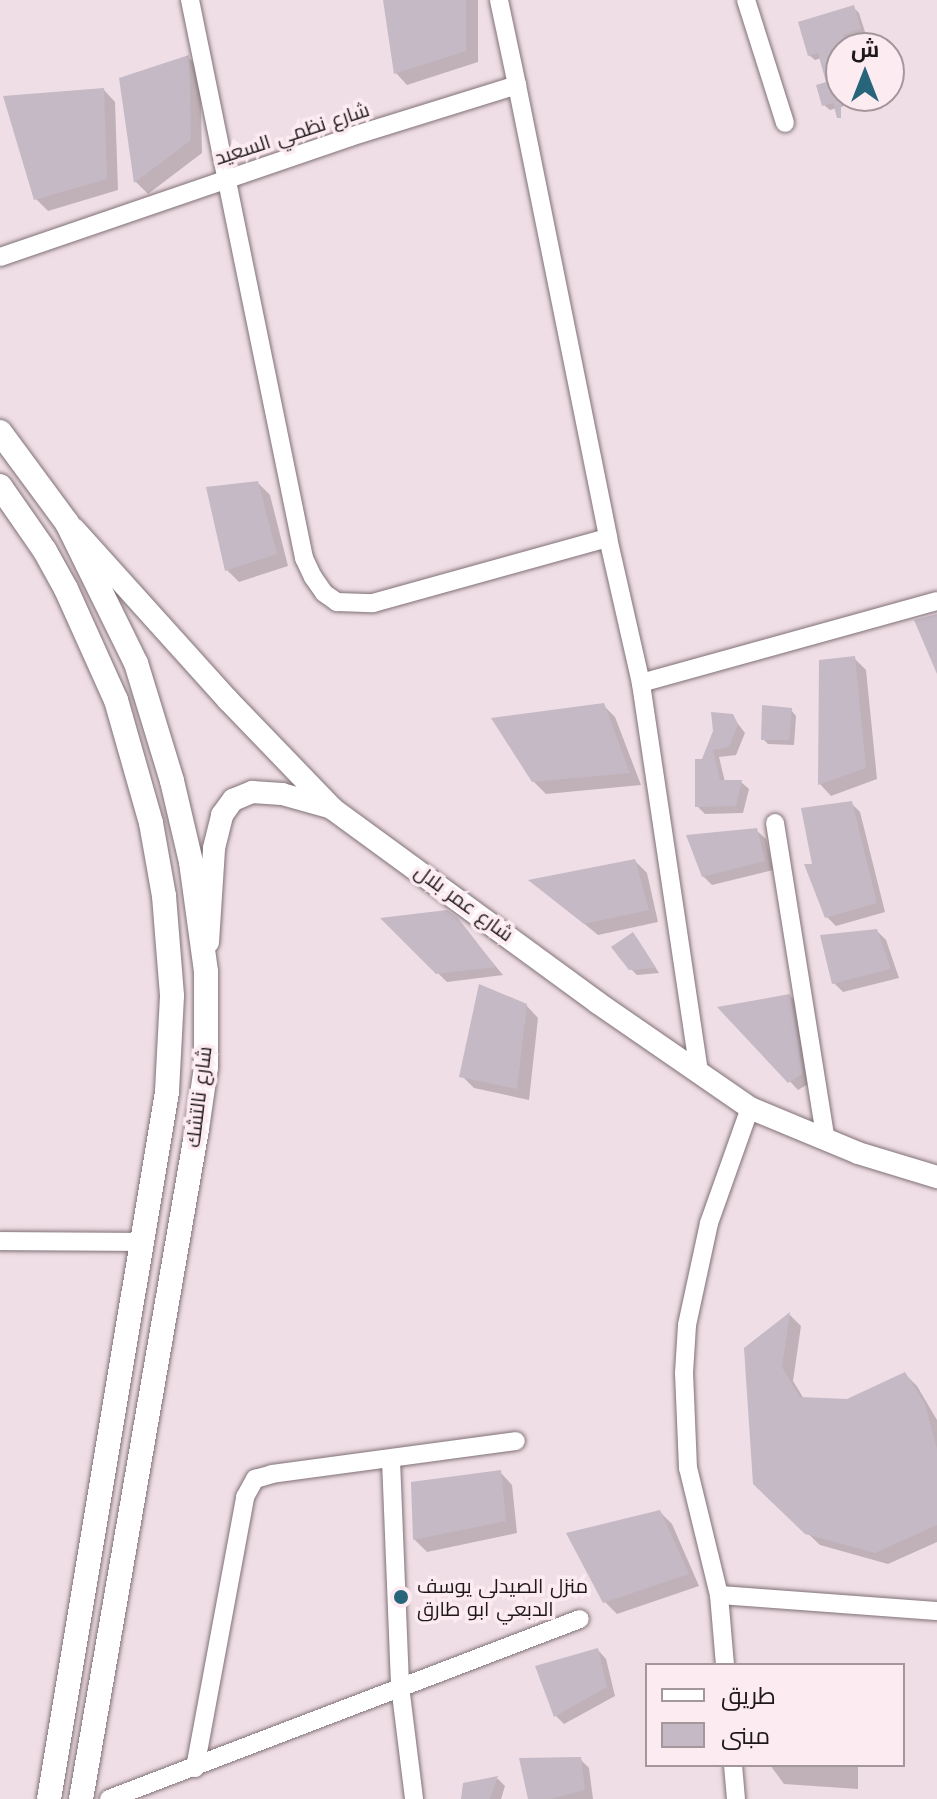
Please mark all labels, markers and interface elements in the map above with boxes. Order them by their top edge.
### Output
north arrow [825,32,905,112]
text: ش [851,37,879,62]
street label: شارع نظمي السعيد [212,98,372,170]
street label: شارع عمر بلال [410,859,518,947]
street label: شارع نالتشك [181,1045,217,1149]
place label: منزل الصيدلي يوسف الدبعي ابو طارق [417,1574,588,1621]
marker: منزل الصيدلي يوسف الدبعي ابو طارق [392,1588,410,1606]
legend [645,1663,905,1767]
text: طريق [721,1682,776,1710]
text: مبنى [721,1722,770,1750]

